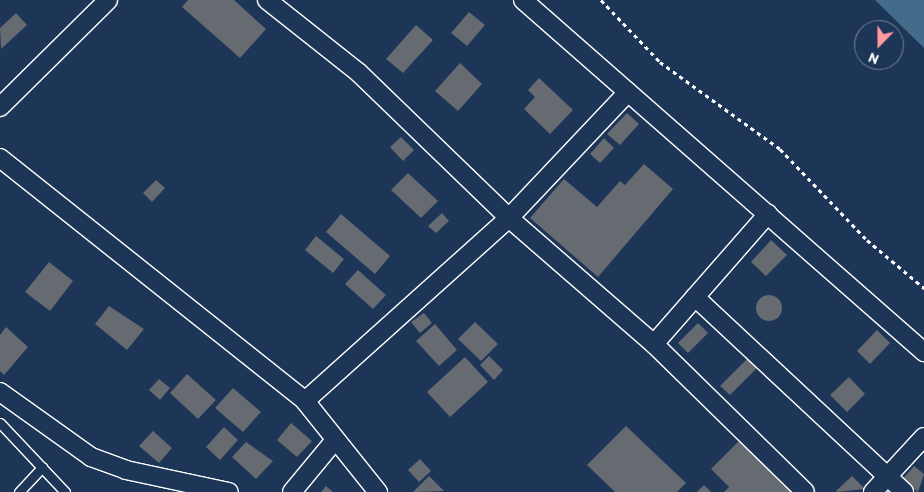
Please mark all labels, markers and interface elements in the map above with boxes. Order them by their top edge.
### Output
north arrow [854,20,904,70]
text: N [866,49,881,68]

